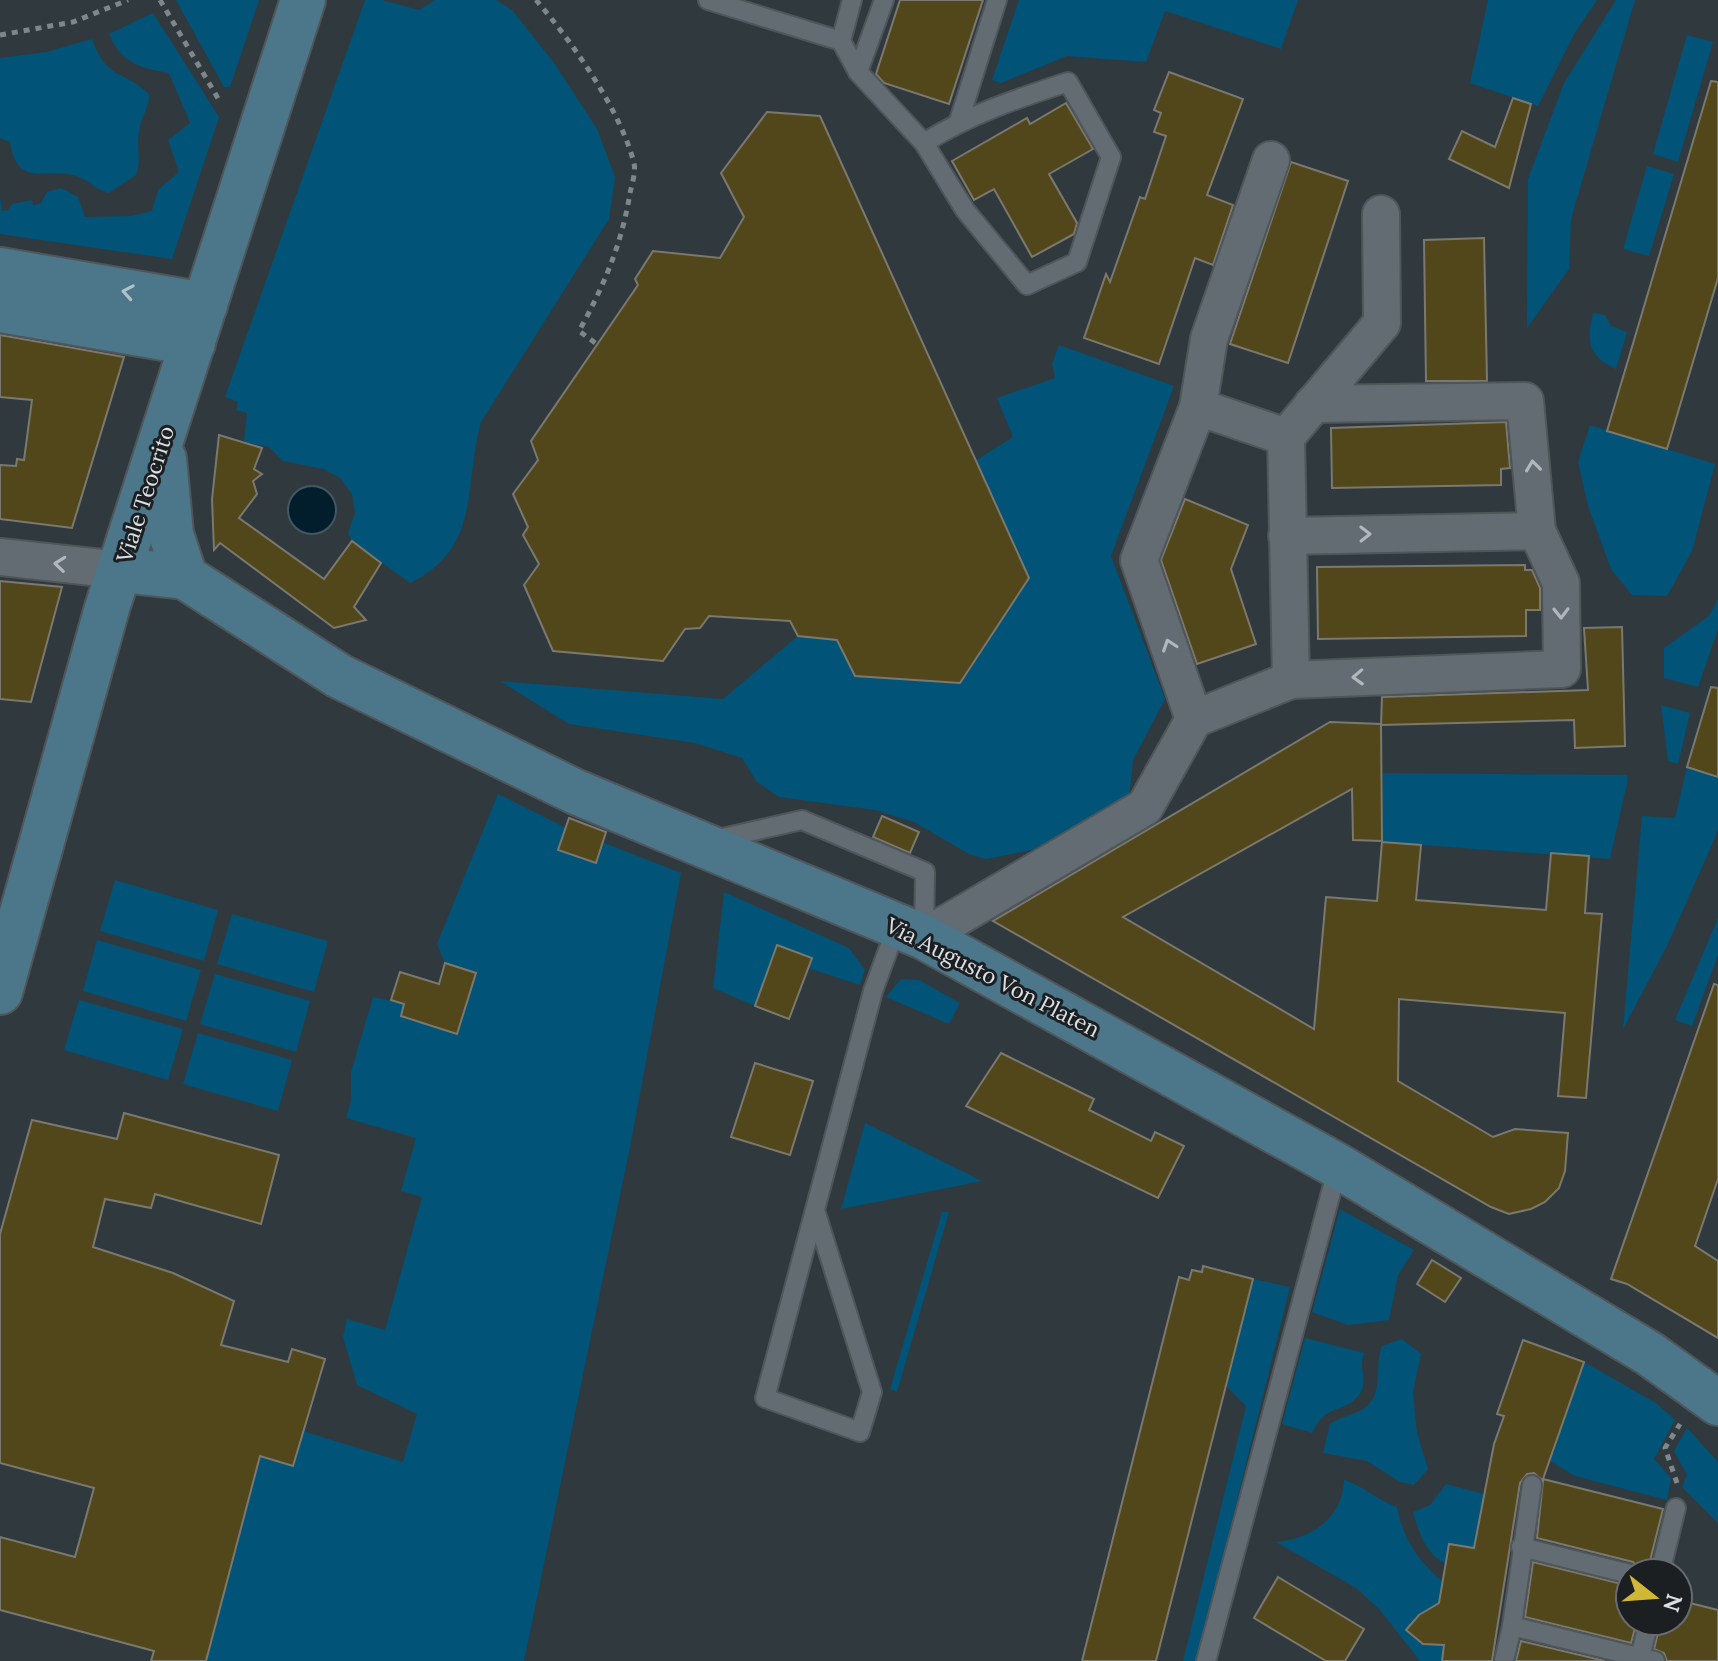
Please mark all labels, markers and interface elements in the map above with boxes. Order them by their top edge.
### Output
one-way arrow [121,284,135,301]
street label: Viale Teocrito [109,422,180,567]
one-way arrow [1524,459,1541,472]
one-way arrow [1359,526,1372,543]
one-way arrow [53,555,66,572]
one-way arrow [1552,607,1570,620]
one-way arrow [1162,639,1178,653]
one-way arrow [1351,669,1364,686]
street label: Via Augusto Von Platen [880,910,1105,1043]
north arrow [1614,1557,1694,1637]
text: N [1657,1591,1689,1615]

